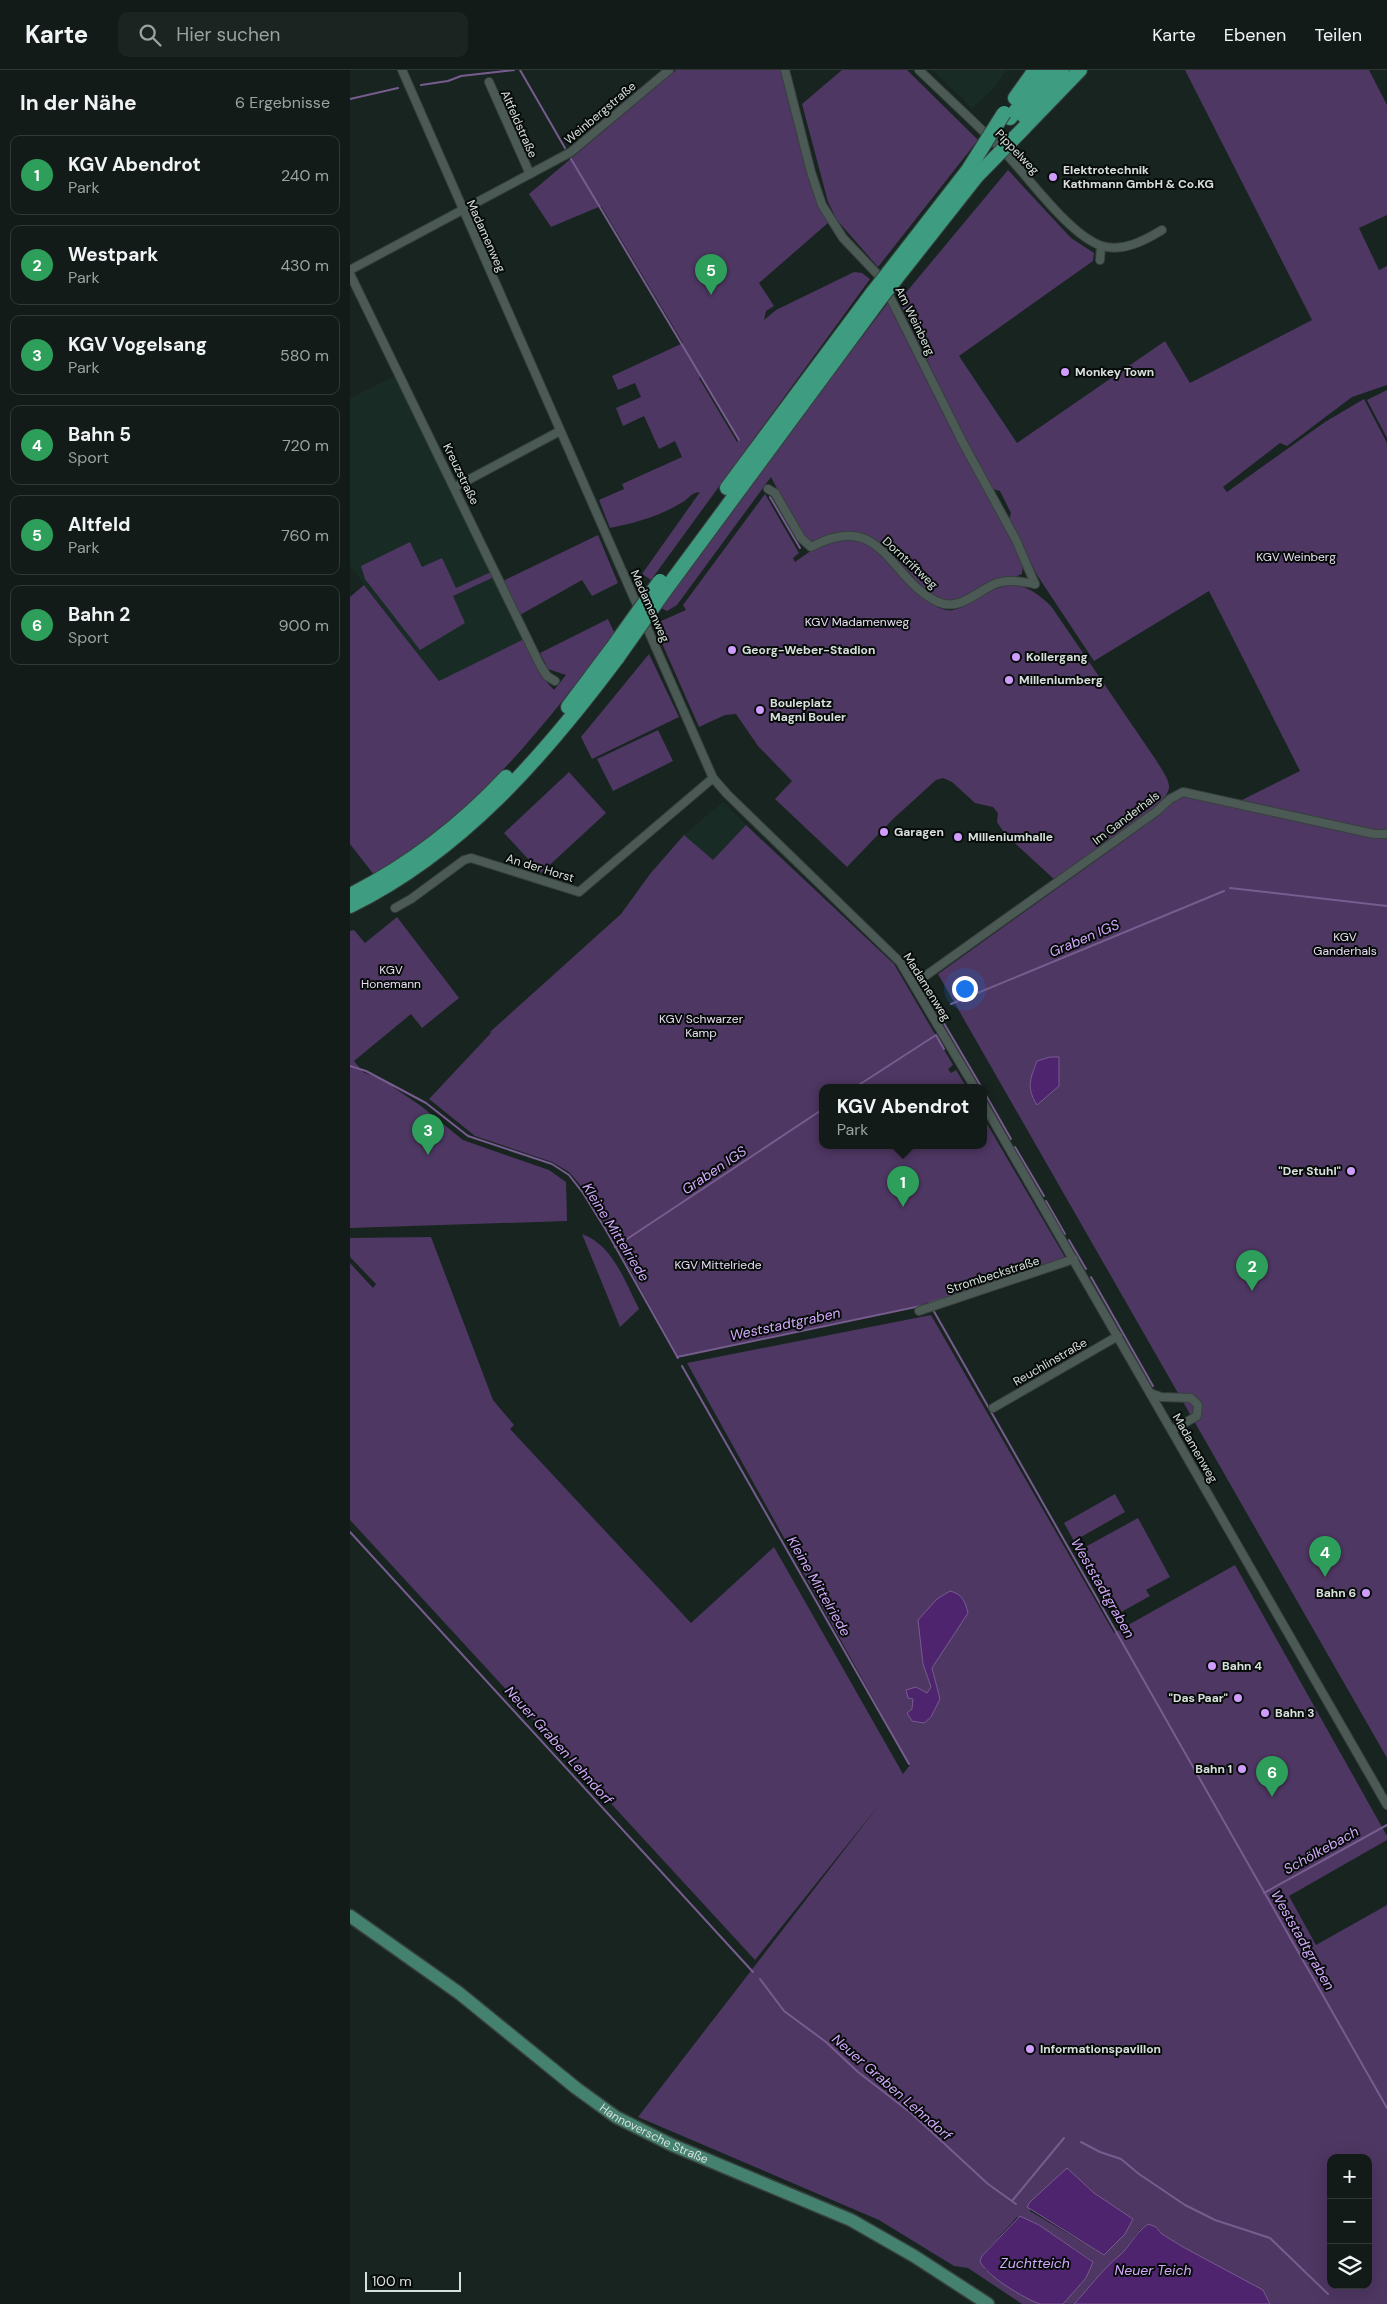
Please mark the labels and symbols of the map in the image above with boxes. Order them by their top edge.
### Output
street label: Weinbergstraße [561,78,639,148]
street label: Altfeldstraße [497,88,541,160]
street label: Pippelweg [992,126,1043,178]
place label: Elektrotechnik Kathmann GmbH & Co.KG [1063,162,1214,192]
marker: Elektrotechnik Kathmann GmbH & Co.KG [1047,171,1059,183]
street label: Madamenweg [463,197,509,275]
pin: 5 [695,254,727,295]
street label: Am Weinberg [891,284,939,358]
place label: Monkey Town [1075,364,1154,380]
marker: Monkey Town [1059,366,1071,378]
street label: Kreuzstraße [439,441,483,508]
street label: Dorntriftweg [879,533,941,593]
park label: KGV Weinberg [1256,549,1336,565]
street label: Madamenweg [627,567,673,645]
park label: KGV Madamenweg [805,614,909,630]
place label: Georg-Weber-Stadion [742,642,875,658]
marker: Georg-Weber-Stadion [726,644,738,656]
place label: Kollergang [1026,649,1088,665]
marker: Kollergang [1010,651,1022,663]
place label: Milleniumberg [1019,672,1103,688]
marker: Milleniumberg [1003,674,1015,686]
place label: Bouleplatz Magni Bouler [770,695,846,725]
marker: Bouleplatz Magni Bouler [754,704,766,716]
street label: Im Ganderhals [1089,788,1163,848]
place label: Garagen [894,824,944,840]
marker: Garagen [878,826,890,838]
place label: Milleniumhalle [968,829,1053,845]
marker: Milleniumhalle [952,831,964,843]
street label: An der Horst [504,850,576,886]
water label: Graben IGS [1046,915,1122,961]
park label: KGV Ganderhals [1313,929,1377,959]
street label: Madamenweg [900,950,954,1024]
park label: KGV Honemann [361,962,421,992]
your location [952,976,978,1002]
park label: KGV Schwarzer Kamp [659,1011,744,1041]
pin: 3 [412,1114,444,1155]
water label: Graben IGS [678,1142,750,1198]
place label: "Der Stuhl" [1278,1163,1341,1179]
marker: "Der Stuhl" [1345,1165,1357,1177]
pin: 1 [887,1166,919,1207]
water label: Kleine Mittelriede [578,1179,654,1285]
pin: 2 [1236,1250,1268,1291]
street label: Strombeckstraße [945,1252,1042,1298]
park label: KGV Mittelriede [674,1257,762,1273]
water label: Weststadtgraben [728,1303,842,1345]
street label: Reuchlinstraße [1010,1334,1090,1390]
street label: Madamenweg [1169,1410,1221,1486]
water label: Kleine Mittelriede [783,1533,855,1639]
water label: Weststadtgraben [1067,1535,1139,1641]
pin: 4 [1309,1536,1341,1577]
place label: Bahn 6 [1316,1585,1356,1601]
marker: Bahn 6 [1360,1587,1372,1599]
place label: Bahn 4 [1222,1658,1262,1674]
marker: Bahn 4 [1206,1660,1218,1672]
water label: Neuer Graben Lehndorf [501,1682,618,1809]
place label: "Das Paar" [1169,1690,1228,1706]
marker: "Das Paar" [1232,1692,1244,1704]
place label: Bahn 3 [1275,1705,1315,1721]
marker: Bahn 3 [1259,1707,1271,1719]
pin: 6 [1256,1756,1288,1797]
place label: Bahn 1 [1195,1761,1232,1777]
marker: Bahn 1 [1236,1763,1248,1775]
water label: Schölkebach [1280,1822,1362,1878]
water label: Weststadtgraben [1267,1887,1339,1993]
water label: Neuer Graben Lehndorf [828,2030,957,2145]
place label: Informationspavillon [1040,2041,1161,2057]
marker: Informationspavillon [1024,2043,1036,2055]
street label: Hannoversche Straße [596,2100,711,2167]
water label: Zuchtteich [1000,2254,1070,2272]
water label: Neuer Teich [1114,2261,1192,2279]
scale bar [365,2269,461,2292]

